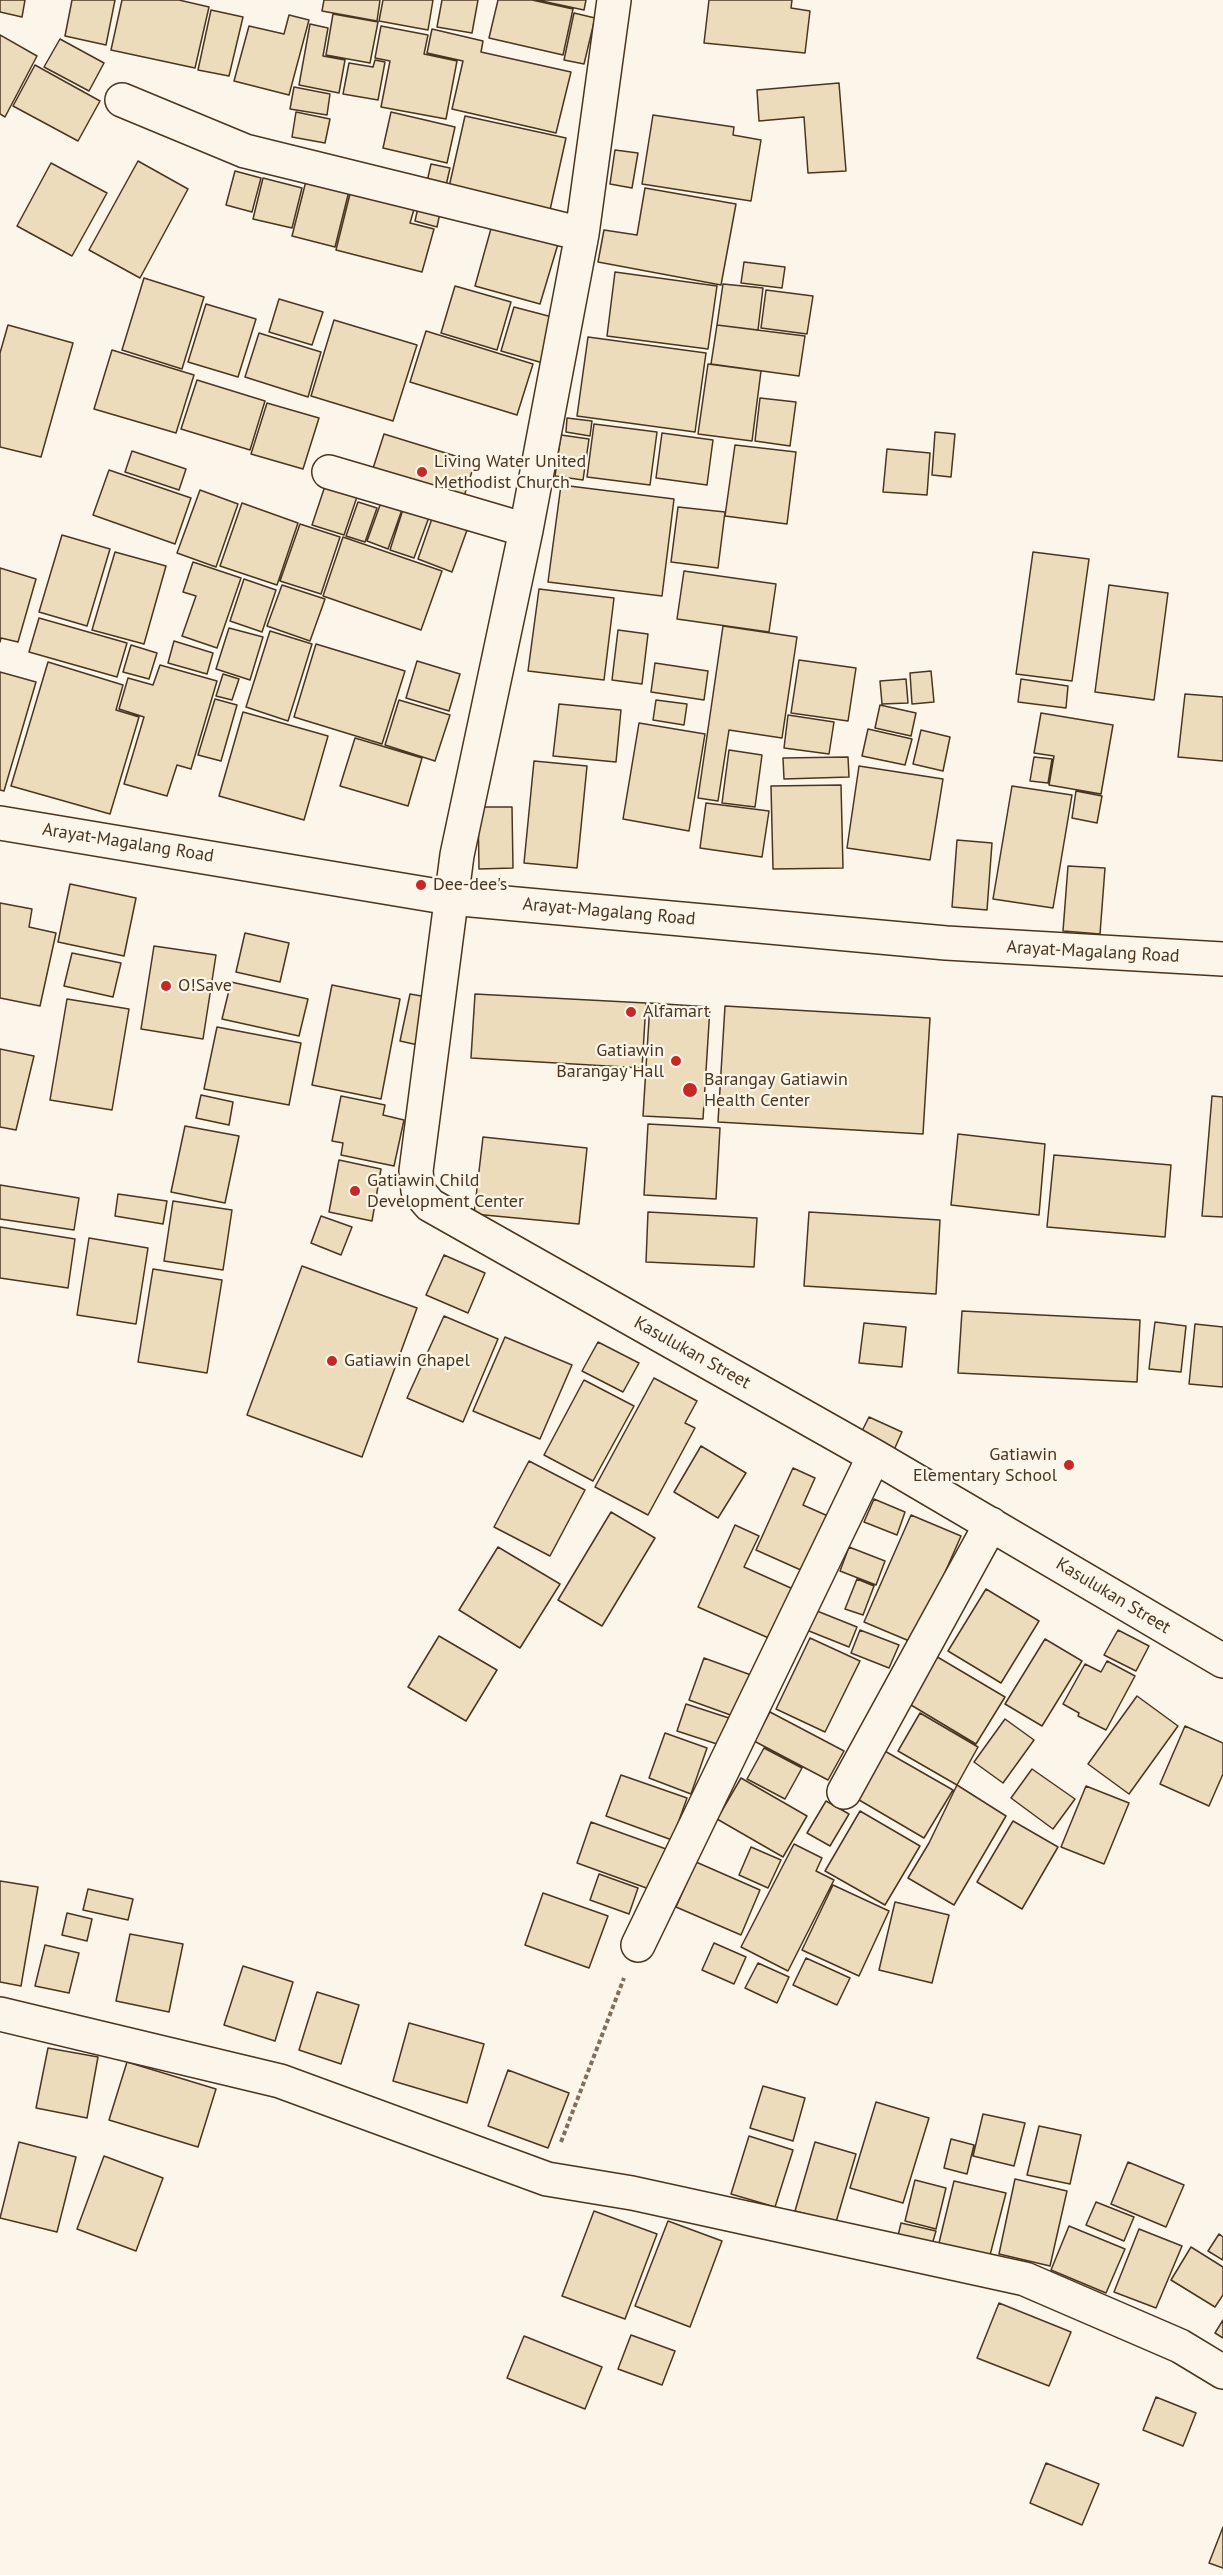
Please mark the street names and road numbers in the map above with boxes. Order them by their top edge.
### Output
street label: Arayat-Magalang Road [41,819,215,867]
street label: Arayat-Magalang Road [522,894,696,930]
street label: Arayat-Magalang Road [1006,937,1180,967]
street label: Kasulukan Street [630,1312,754,1394]
street label: Kasulukan Street [1052,1553,1174,1639]

